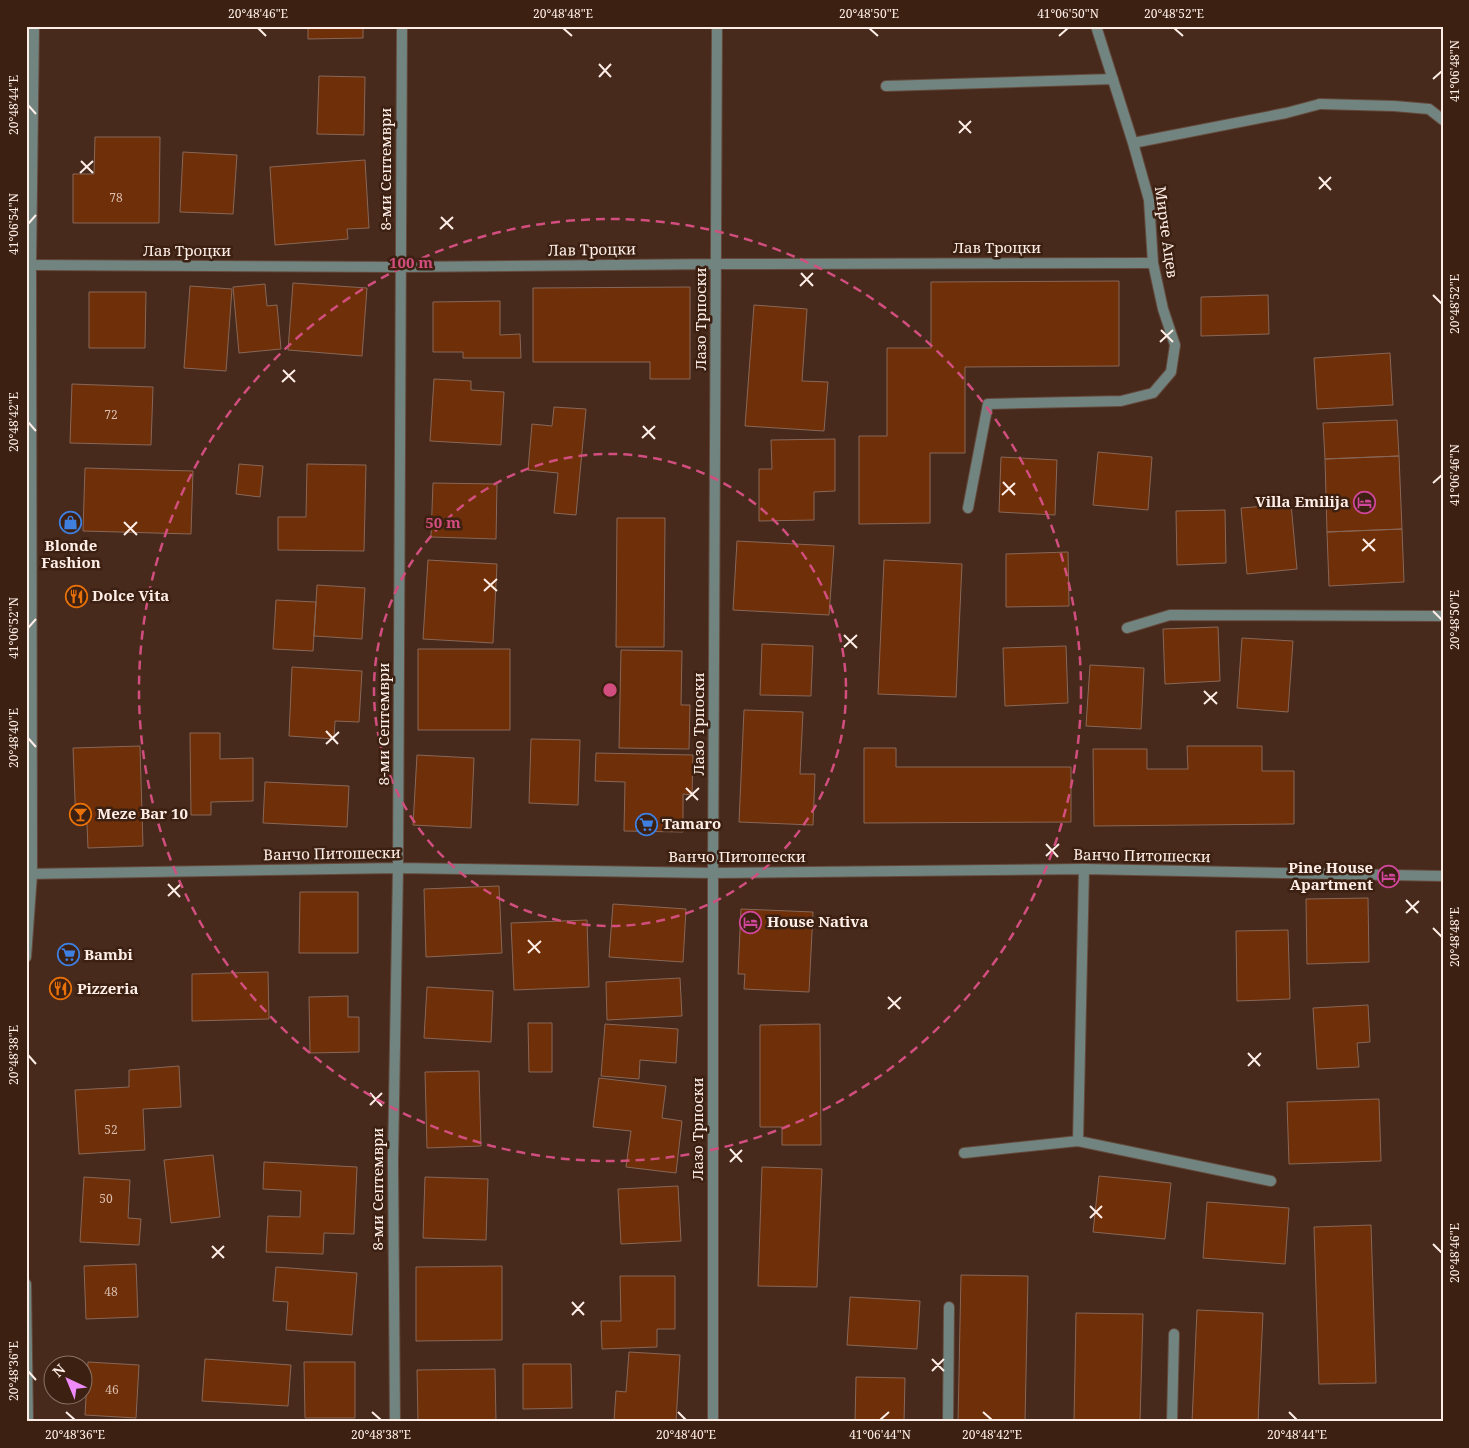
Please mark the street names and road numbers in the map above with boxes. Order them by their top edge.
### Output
street label: 8-ми Септември [375,108,395,230]
street label: Мирче Ацев [1151,185,1183,279]
street label: Лав Троцки [953,237,1041,257]
street label: Лав Троцки [548,238,636,260]
street label: Лав Троцки [143,240,231,260]
street label: Лазо Трпоски [690,267,710,371]
street label: 8-ми Септември [373,663,393,785]
street label: Лазо Трпоски [688,672,708,776]
street label: Ванчо Питошески [263,842,401,864]
street label: Ванчо Питошески [1073,844,1211,866]
street label: Ванчо Питошески [668,846,806,866]
street label: Лазо Трпоски [687,1077,707,1181]
street label: 8-ми Септември [367,1128,387,1250]

